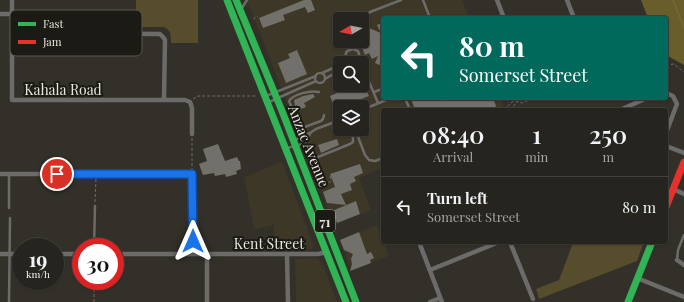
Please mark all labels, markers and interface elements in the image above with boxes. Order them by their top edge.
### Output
legend [10,10,142,56]
north arrow [333,12,369,48]
map controls [333,12,369,136]
text: Fast [43,16,63,31]
text: 80 m [459,27,525,64]
icon: left [393,32,445,84]
text: Jam [42,34,62,49]
button: search [333,56,369,92]
text: Somerset Street [459,63,588,87]
street label: Kahala Road [24,80,102,99]
button: layers [333,100,369,136]
street label: Anzac Avenue [284,101,334,190]
text: 08:40 [422,118,484,150]
text: 1 [532,118,541,150]
text: 250 [589,118,627,150]
text: Arrival [433,148,473,165]
text: min [525,148,548,165]
text: m [602,148,614,165]
pin [40,157,74,191]
icon: arrive [46,163,68,185]
text: Turn left [427,188,488,208]
icon: left [393,196,415,218]
text: 80 m [622,197,656,217]
text: Somerset Street [427,208,520,225]
road number: 71 [315,210,335,232]
position arrow [172,220,214,262]
street label: Kent Street [234,234,305,253]
speed limit sign: 30 [72,238,124,290]
text: 19 [29,245,47,272]
text: km/h [26,267,50,281]

